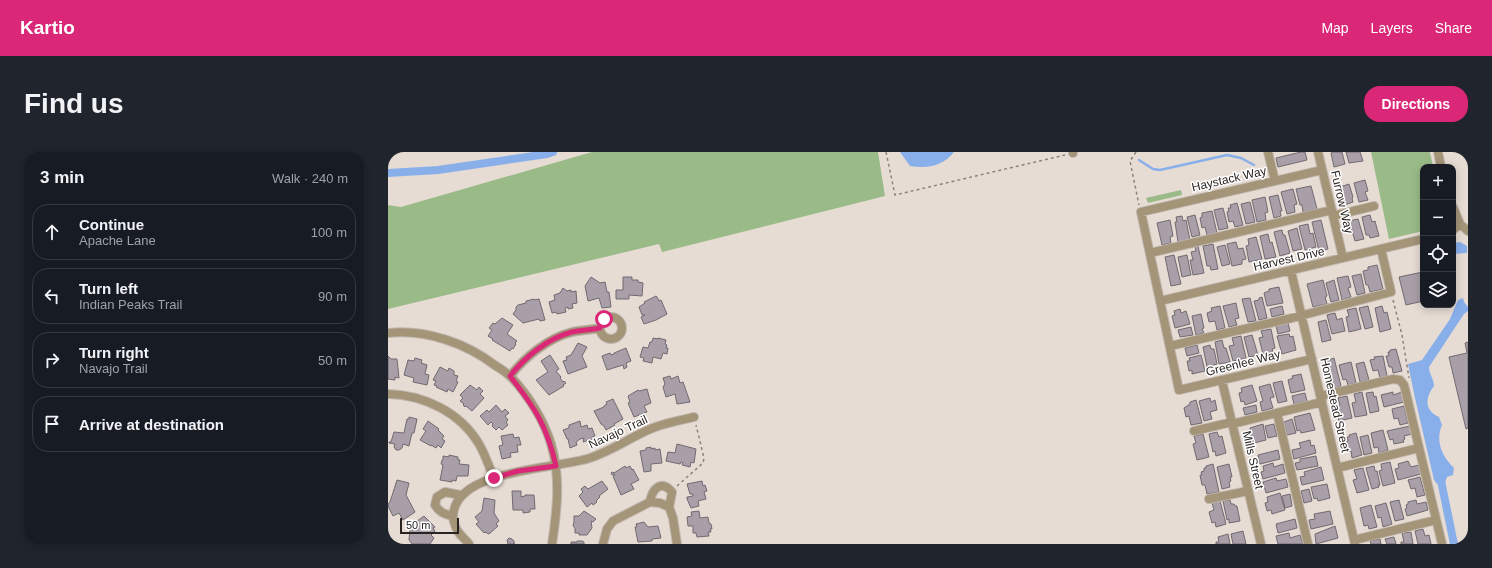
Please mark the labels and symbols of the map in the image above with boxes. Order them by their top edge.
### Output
street label: Haystack Way [1190,164,1268,194]
street label: Furrow Way [1328,169,1356,235]
street label: Harvest Drive [1252,244,1326,274]
route start [595,310,613,328]
street label: Greenlee Way [1204,347,1282,379]
street label: Homestead Street [1317,356,1353,454]
street label: Navajo Trail [586,412,650,452]
street label: Mills Street [1240,430,1267,491]
route end [485,469,503,487]
scale bar [400,516,459,535]

